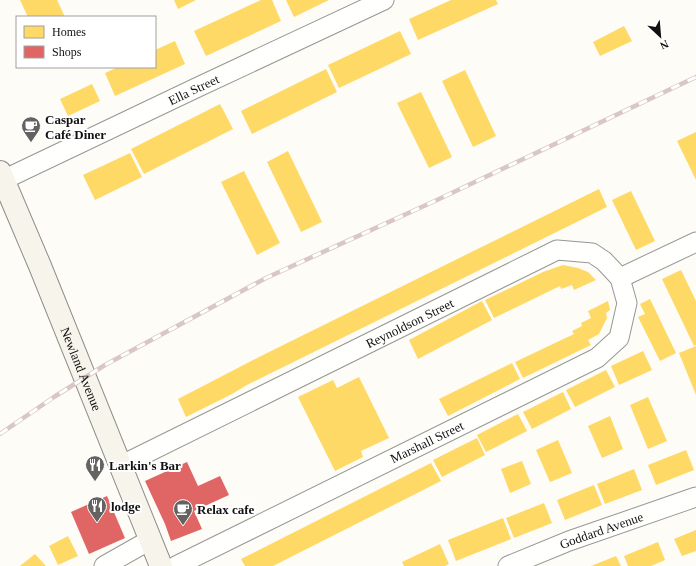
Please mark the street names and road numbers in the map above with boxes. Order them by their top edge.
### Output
street label: Ella Street [166,71,222,108]
street label: Reynoldson Street [363,295,456,351]
street label: Newland Avenue [58,325,105,413]
street label: Marshall Street [388,418,466,466]
street label: Goddard Avenue [557,508,645,552]

